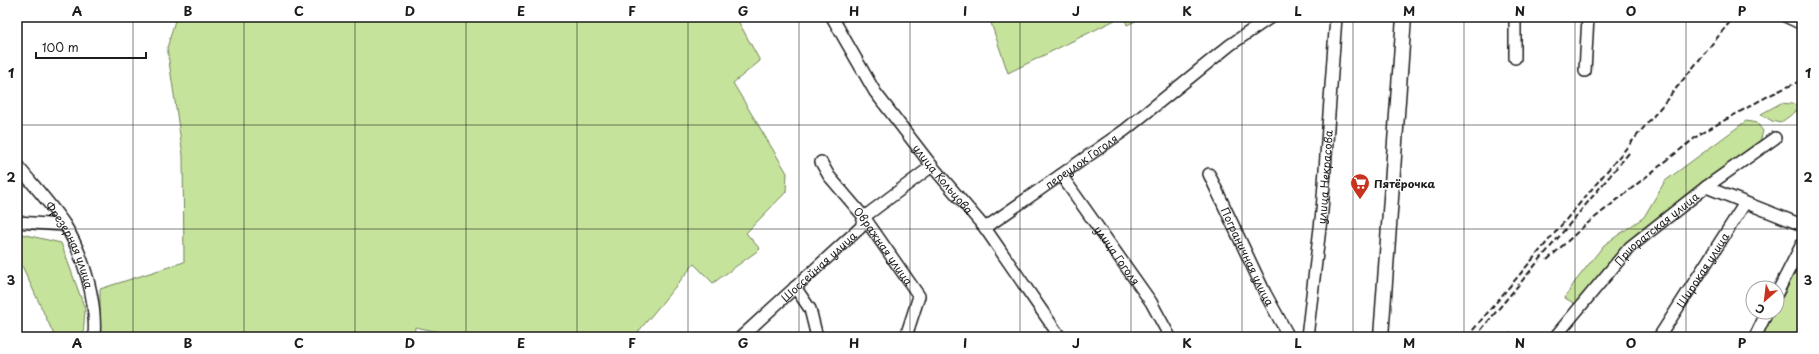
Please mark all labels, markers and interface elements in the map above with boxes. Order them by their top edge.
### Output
text: A [72,1,82,20]
text: B [184,1,193,20]
text: C [294,1,304,20]
text: D [405,1,415,20]
text: E [517,1,525,20]
text: F [628,1,636,20]
text: G [738,1,748,20]
text: H [849,1,859,20]
text: I [963,1,967,20]
text: J [1072,1,1080,20]
text: K [1182,1,1192,20]
text: L [1294,1,1302,20]
text: M [1403,1,1415,20]
text: N [1515,1,1525,20]
text: O [1626,1,1636,20]
text: P [1738,1,1747,20]
scale bar [36,34,146,60]
text: 100 m [42,38,79,56]
text: 1 [8,63,14,82]
text: 1 [1805,63,1811,82]
street label: переулок Гоголя [1041,129,1121,192]
street label: улица Некрасова [1312,129,1336,225]
street label: улица Кольцова [909,140,978,218]
text: 2 [6,167,16,186]
text: 2 [1803,167,1813,186]
supermarket icon: Пятёрочка [1349,172,1371,200]
place label: Пятёрочка [1374,175,1436,192]
street label: Приоратская улица [1610,187,1702,269]
street label: Фрезерная улица [42,197,98,290]
street label: Овражная улица [850,203,917,289]
street label: Пограничная улица [1217,204,1279,309]
street label: улица Гоголя [1091,222,1145,288]
street label: Шоссейная улица [777,227,860,305]
street label: Широкая улица [1672,229,1733,311]
text: 3 [7,270,16,289]
text: 3 [1804,270,1813,289]
north arrow [1745,280,1785,320]
text: С [1752,300,1768,319]
text: A [72,333,82,352]
text: B [184,333,193,352]
text: C [294,333,304,352]
text: D [405,333,415,352]
text: E [517,333,525,352]
text: F [628,333,636,352]
text: G [738,333,748,352]
text: H [849,333,859,352]
text: I [963,333,967,352]
text: J [1072,333,1080,352]
text: K [1182,333,1192,352]
text: L [1294,333,1302,352]
text: M [1403,333,1415,352]
text: N [1515,333,1525,352]
text: O [1626,333,1636,352]
text: P [1738,333,1747,352]

